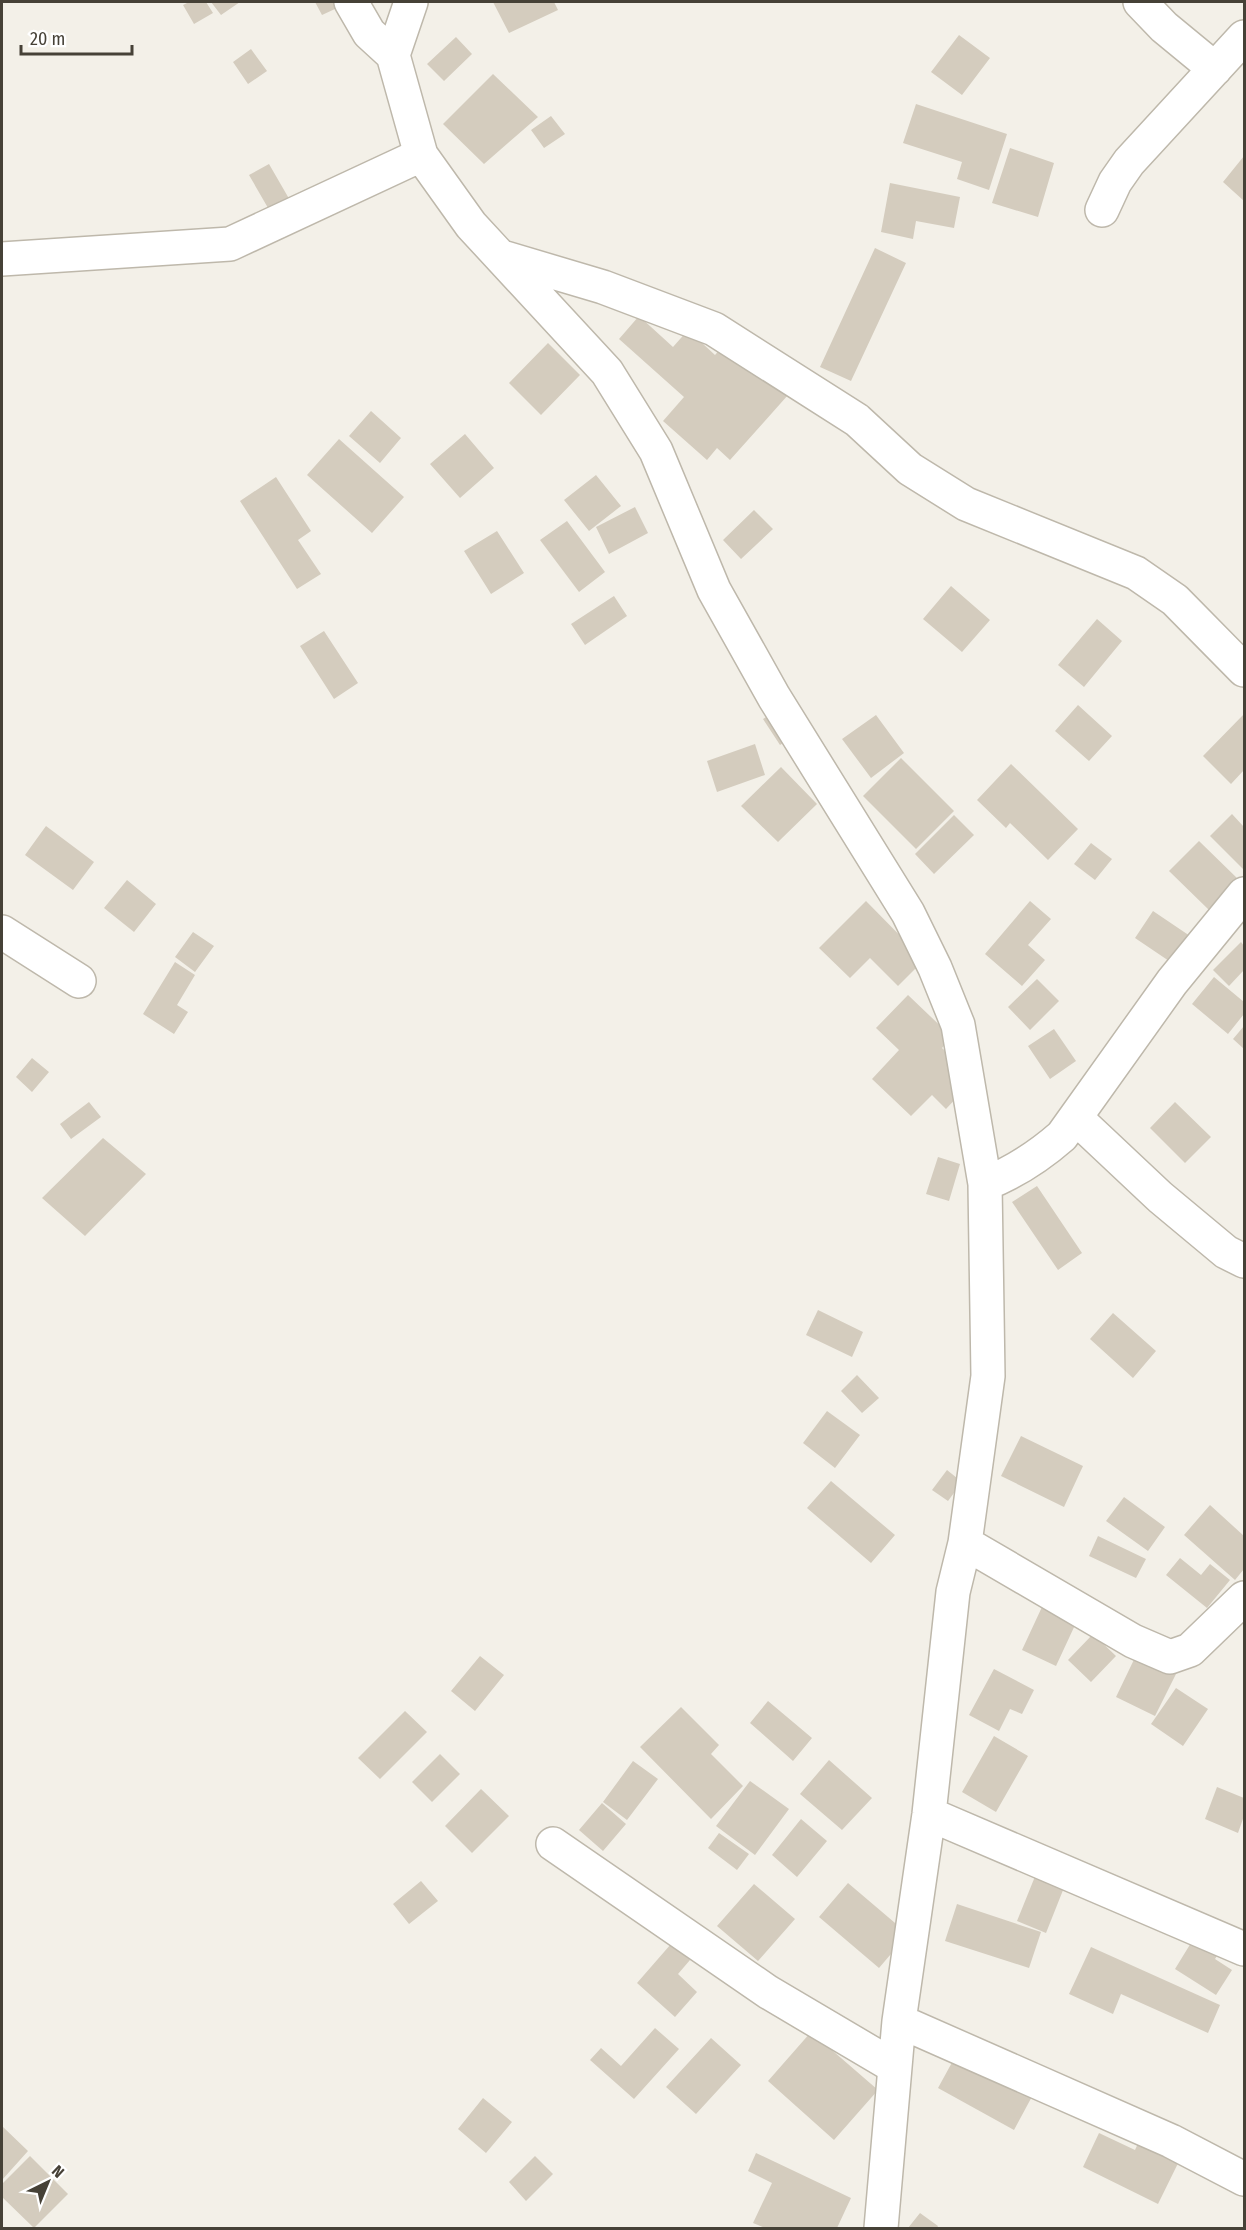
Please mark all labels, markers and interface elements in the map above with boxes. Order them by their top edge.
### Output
scale bar [21,18,132,56]
text: 20 m [30,28,65,50]
north arrow [18,2152,78,2212]
text: N [48,2161,68,2182]

